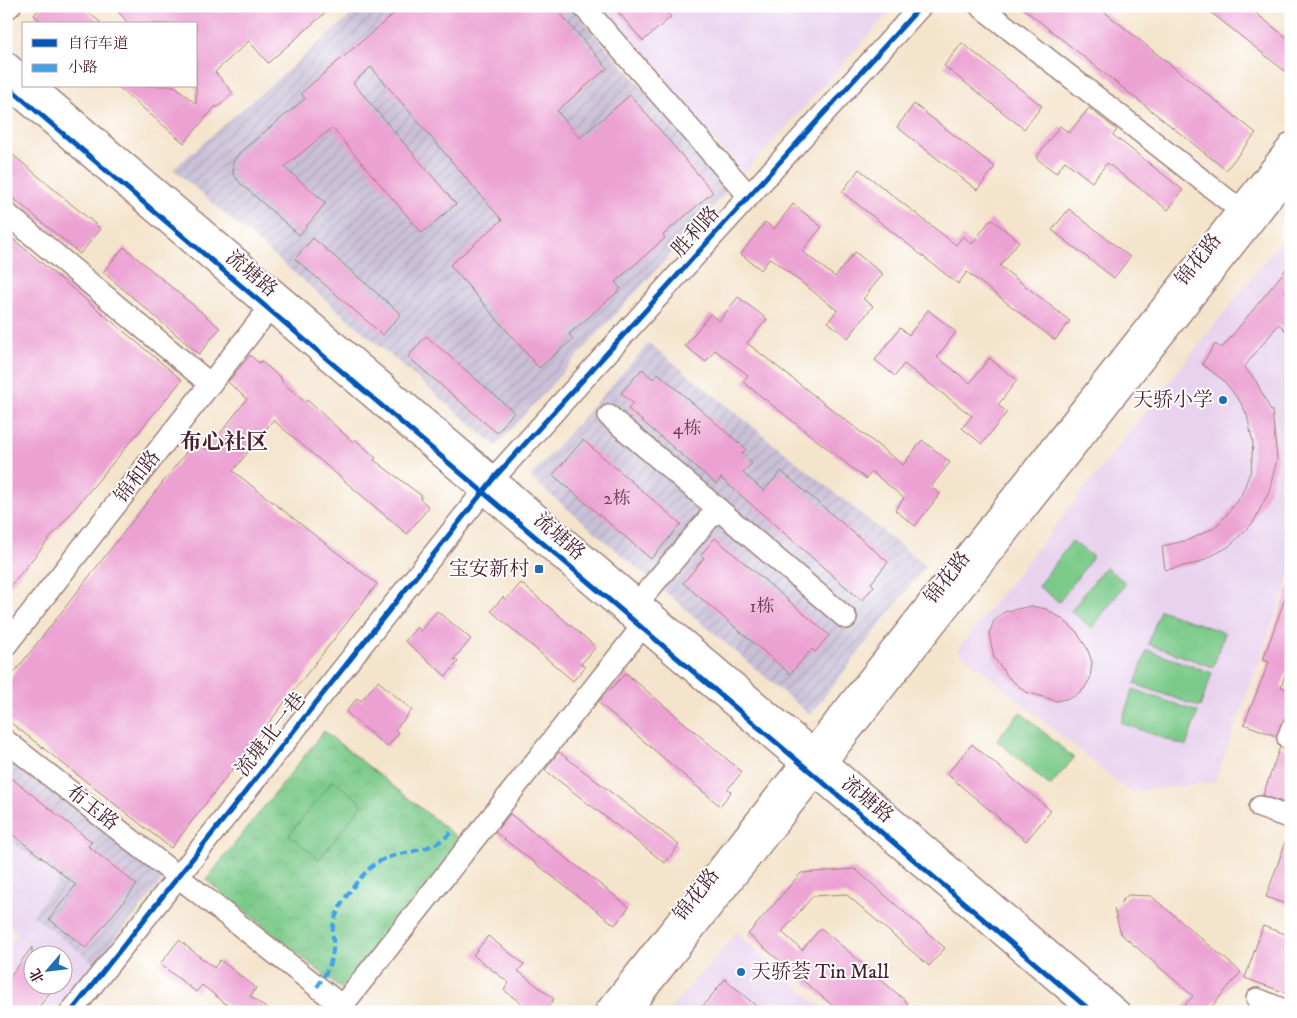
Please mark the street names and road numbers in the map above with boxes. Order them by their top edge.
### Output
street label: 胜利路 [667,201,725,263]
street label: 锦花路 [1171,229,1227,291]
street label: 流塘路 [220,245,282,303]
street label: 锦和路 [110,446,166,508]
street label: 流塘路 [528,508,590,566]
street label: 锦花路 [920,547,976,609]
street label: 流塘北一巷 [230,688,312,782]
street label: 流塘路 [836,771,898,829]
street label: 布玉路 [61,780,123,836]
street label: 锦花路 [669,864,725,926]

